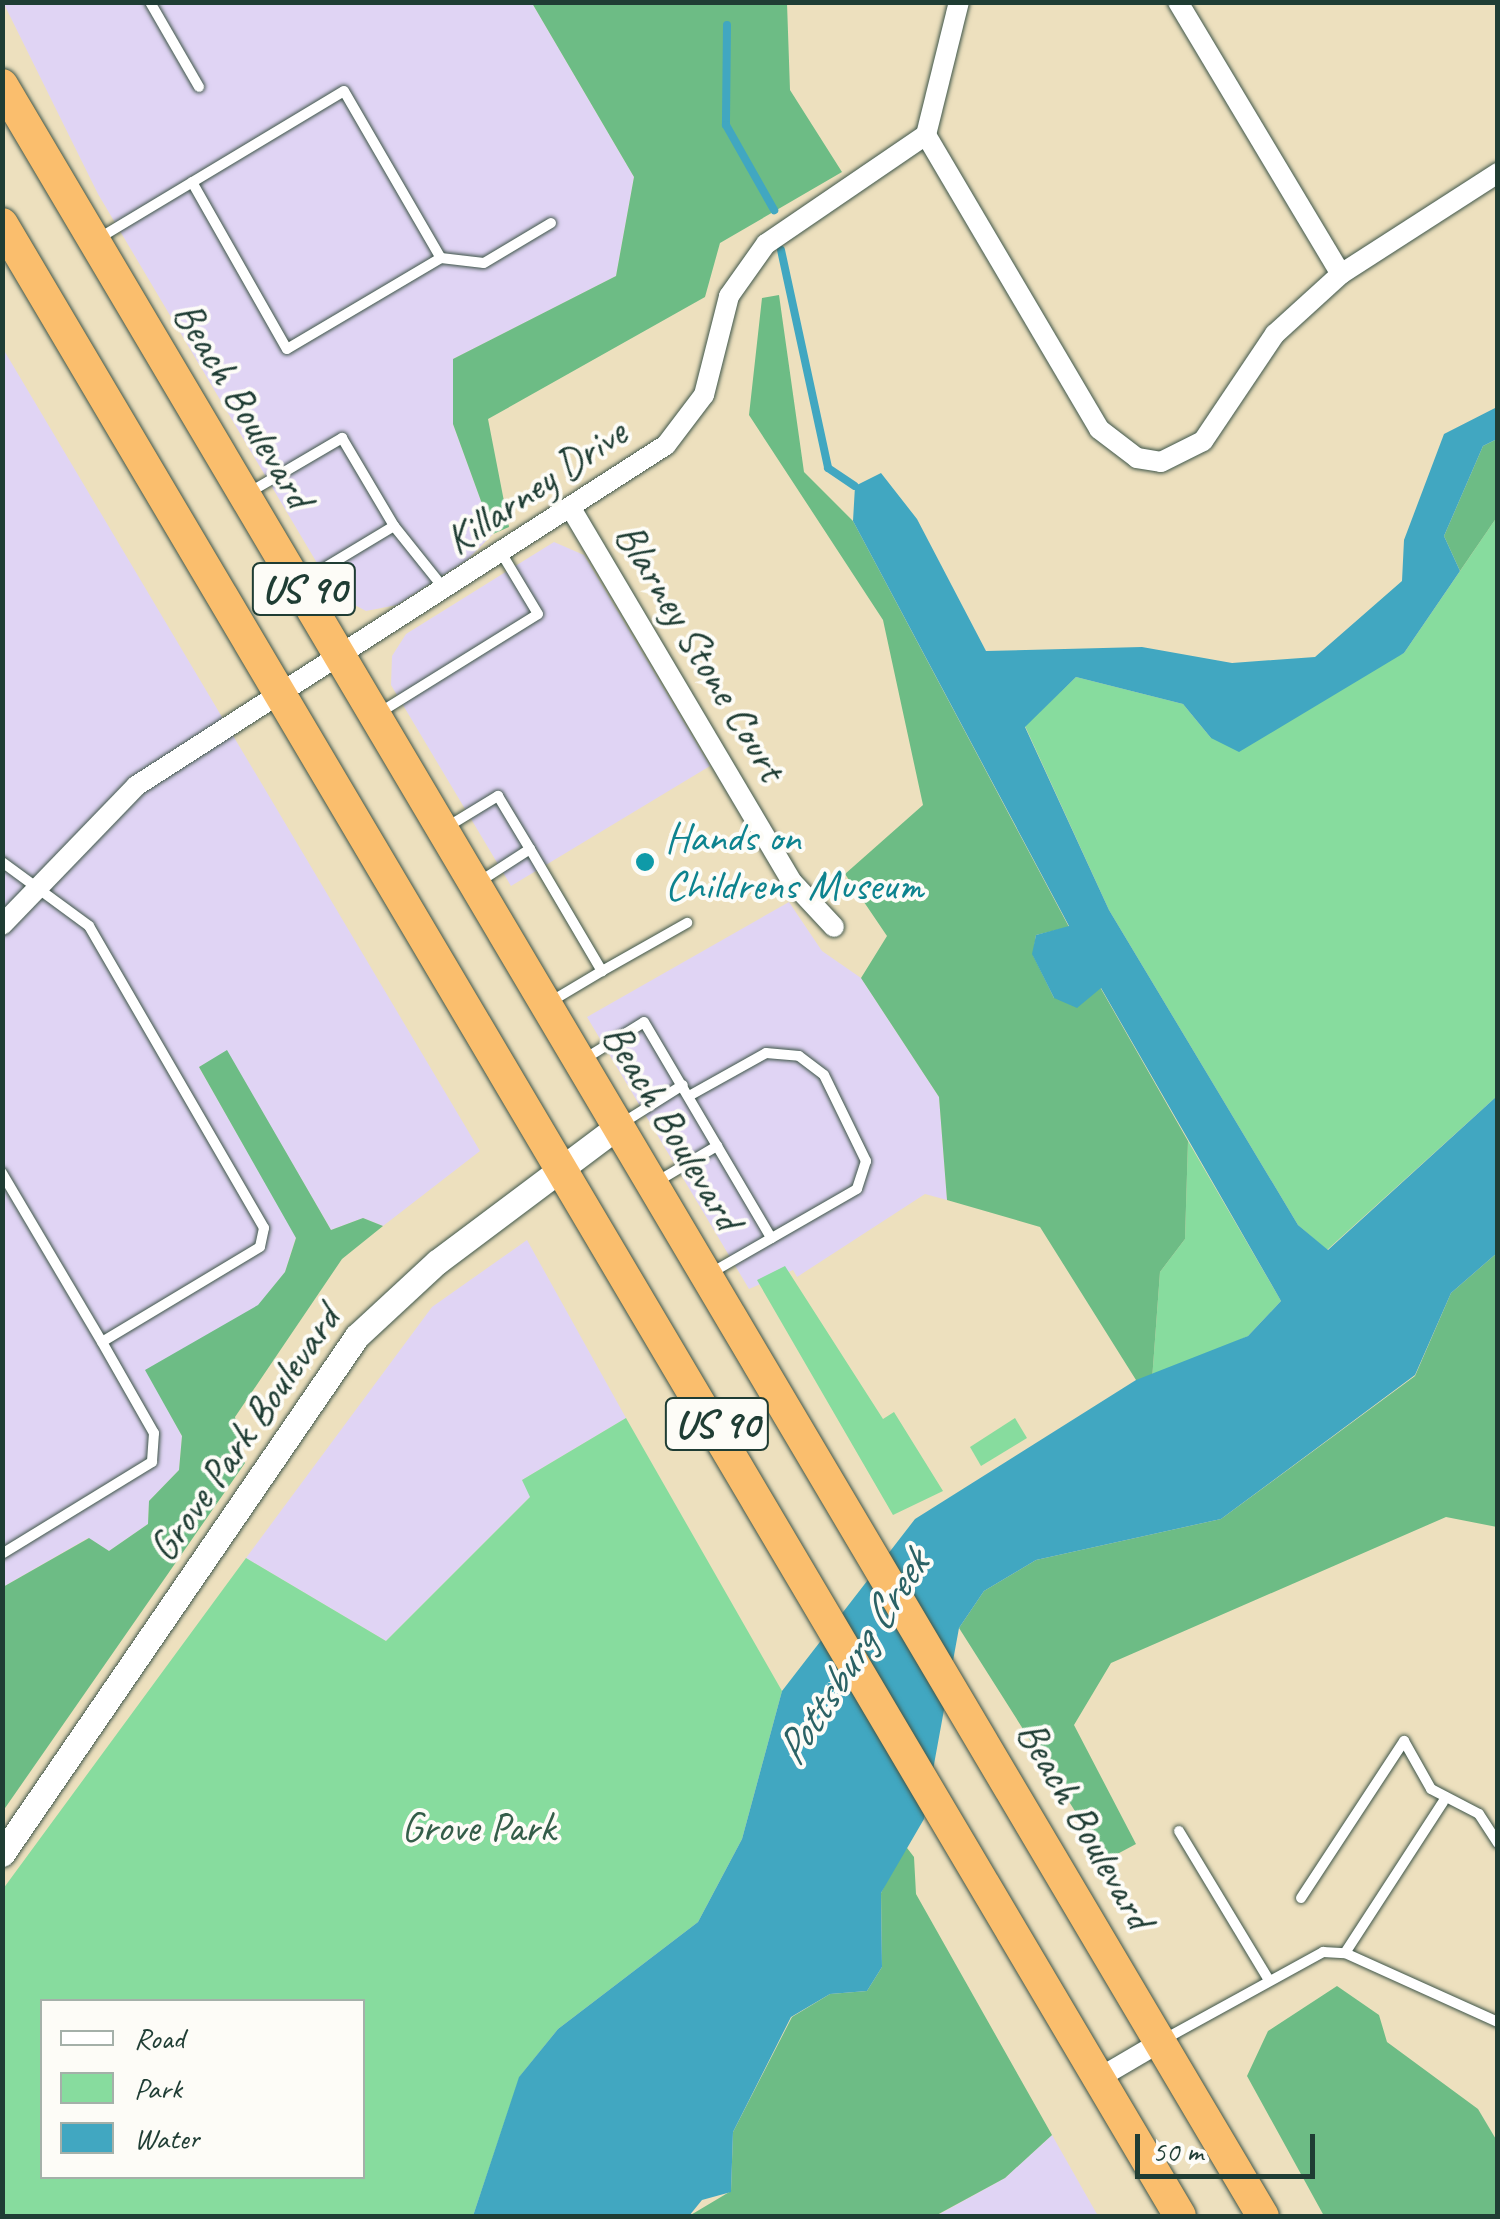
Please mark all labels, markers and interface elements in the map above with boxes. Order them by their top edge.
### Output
street label: Beach Boulevard [161,292,325,518]
street label: Killarney Drive [436,408,636,566]
street label: Blarney Stone Court [603,514,797,790]
road number: US 90 [252,554,356,624]
place label: Hands on Childrens Museum [665,813,923,911]
marker: Hands on Childrens Museum [634,851,656,873]
street label: Beach Boulevard [590,1014,754,1240]
street label: Grove Park Boulevard [138,1296,352,1572]
road number: US 90 [664,1389,770,1459]
water label: Pottsburg Creek [763,1541,941,1775]
street label: Beach Boulevard [1005,1711,1165,1939]
park label: Grove Park [401,1803,555,1853]
legend [40,1999,365,2179]
text: Road [134,2019,184,2057]
text: Park [134,2069,182,2107]
scale bar [1140,2114,1320,2176]
text: Water [134,2119,199,2157]
text: 50 m [1152,2132,1203,2170]

